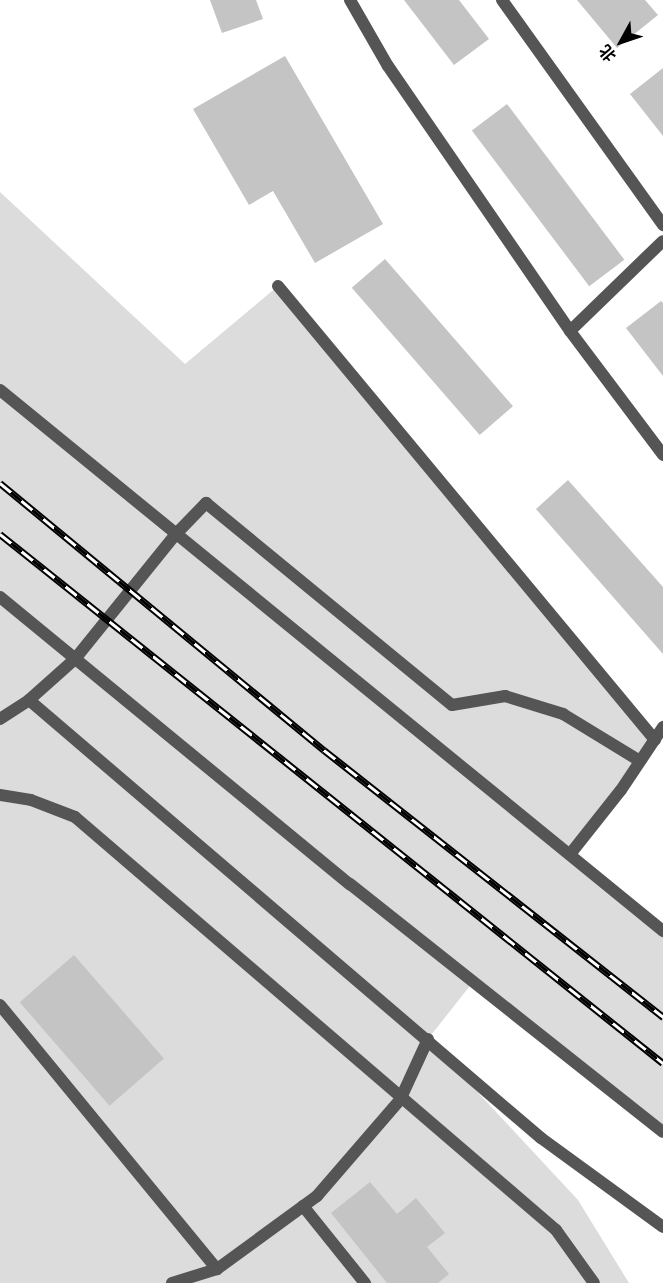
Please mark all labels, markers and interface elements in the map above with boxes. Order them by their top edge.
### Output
north arrow [591,12,651,72]
text: 北 [594,41,620,66]

